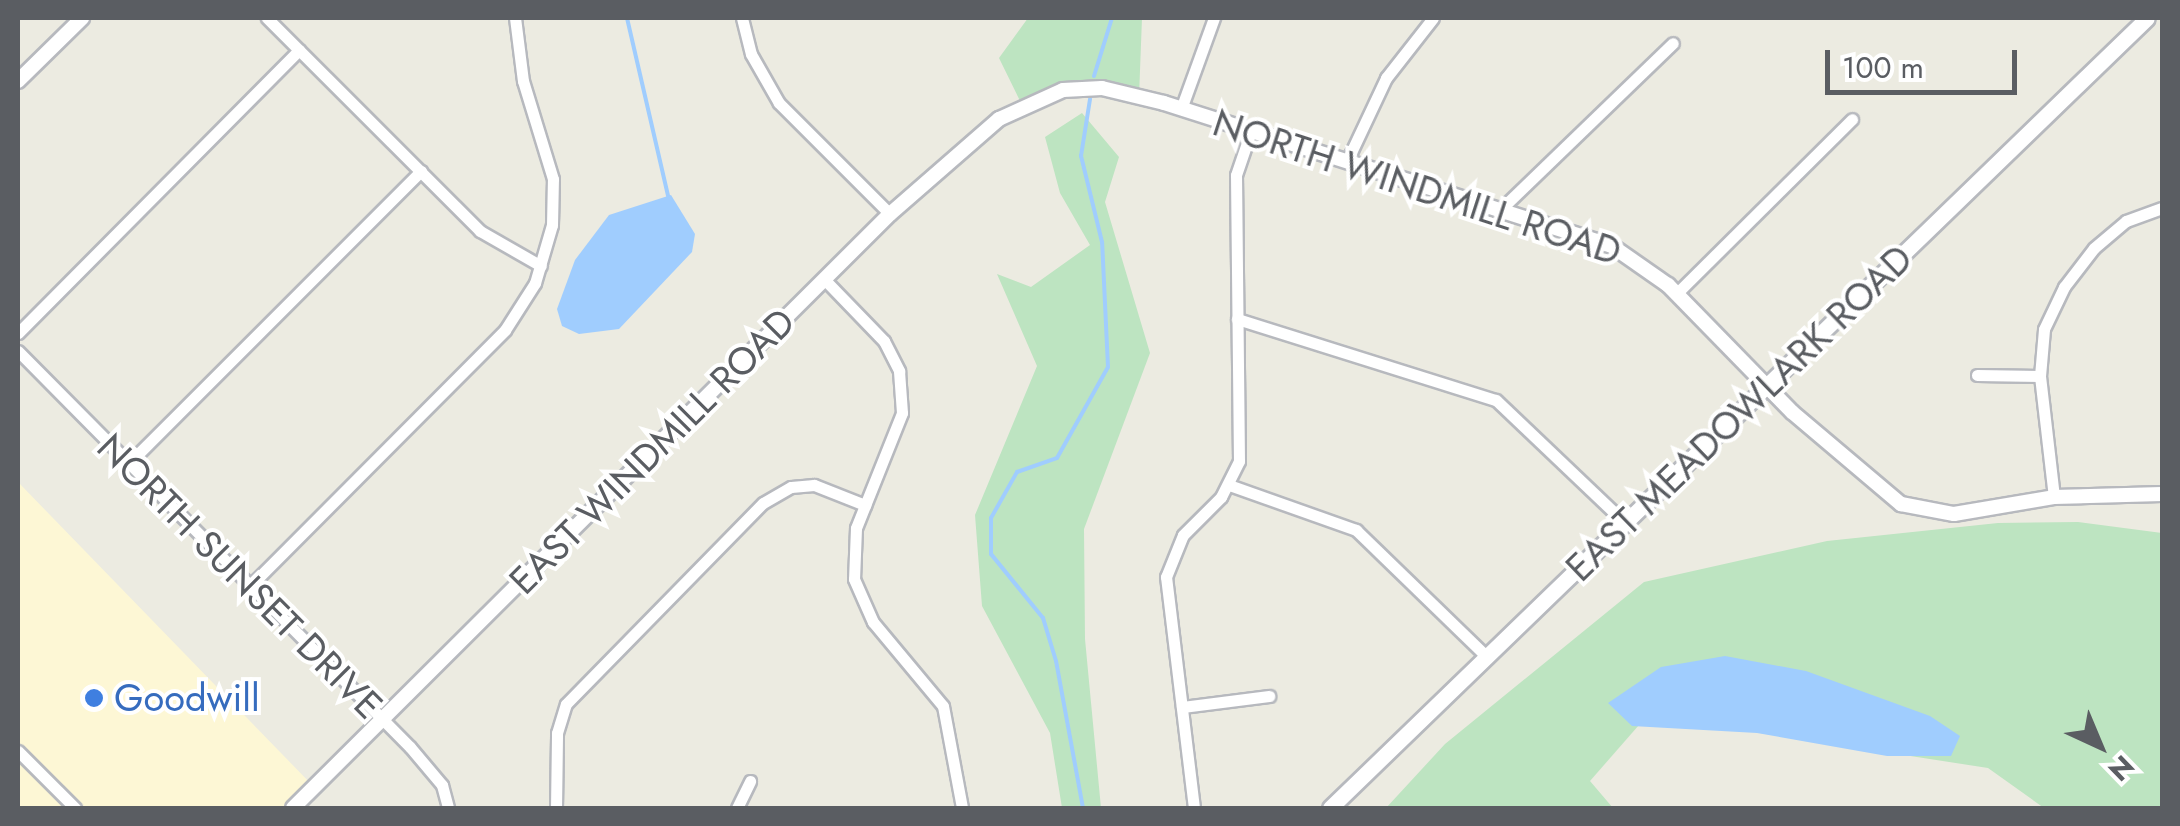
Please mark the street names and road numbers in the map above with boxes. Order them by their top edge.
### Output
street label: NORTH WINDMILL ROAD [1207,99,1627,275]
street label: EAST MEADOWLARK ROAD [1556,236,1922,590]
street label: EAST WINDMILL ROAD [500,299,804,603]
street label: NORTH SUNSET DRIVE [88,424,392,728]

